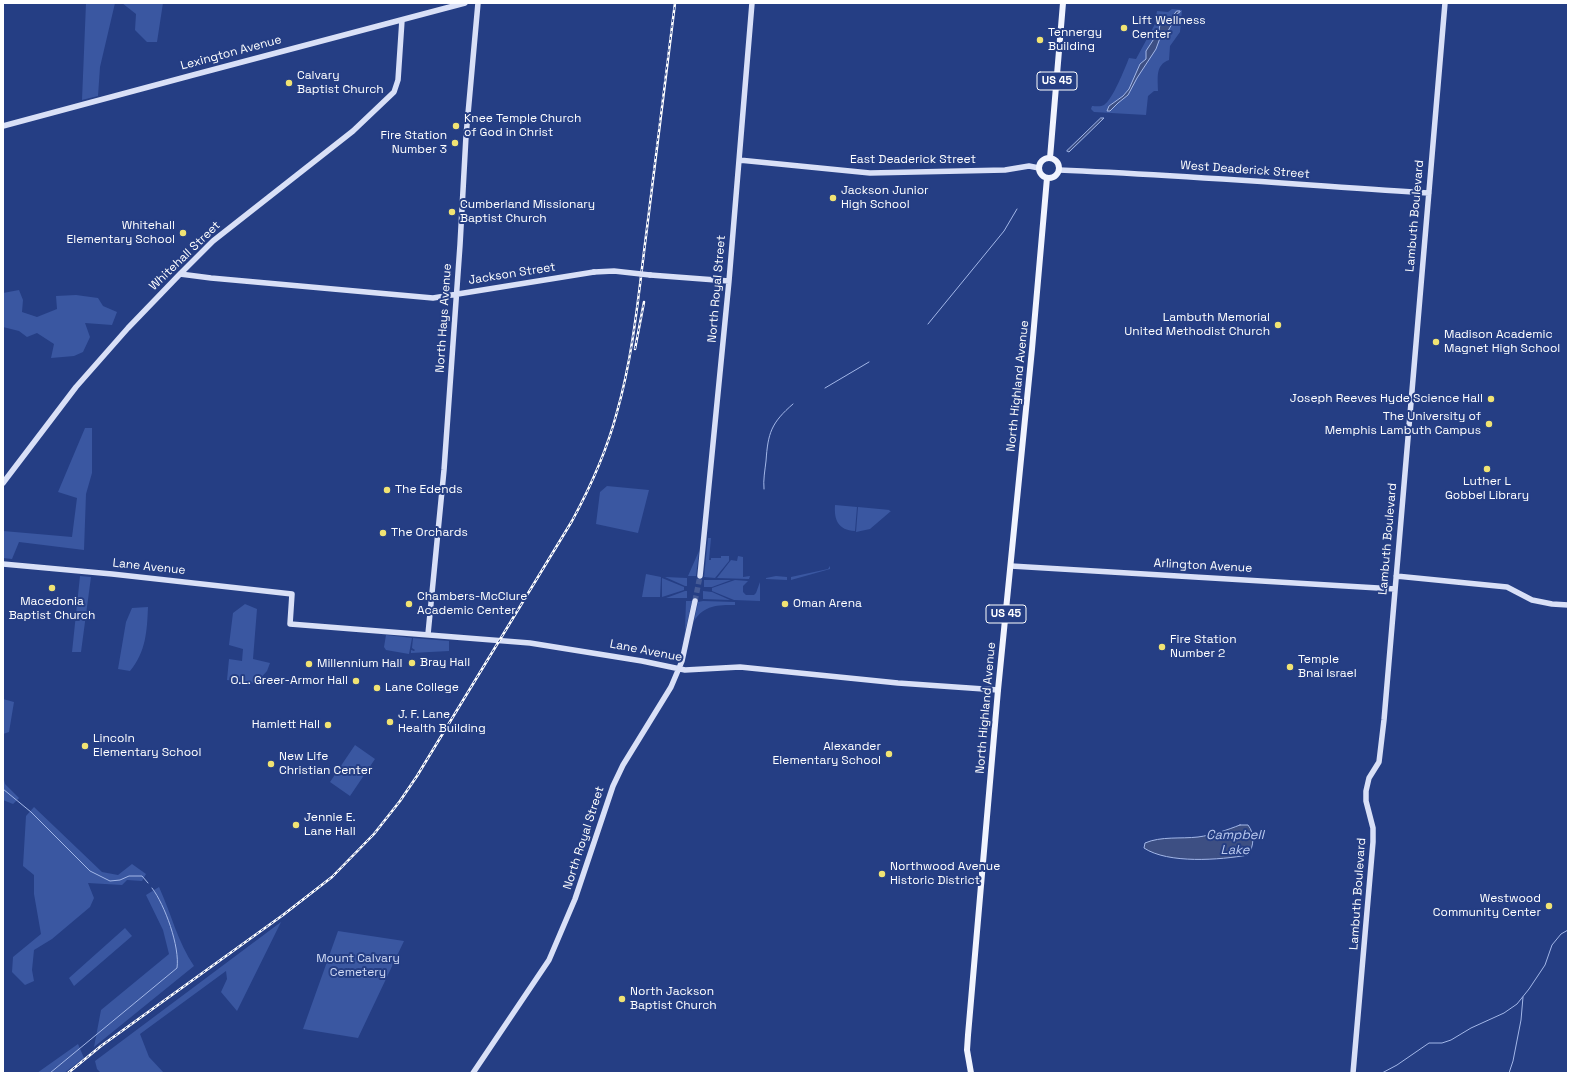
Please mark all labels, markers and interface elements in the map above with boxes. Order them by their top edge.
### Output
place label: Lift Wellness Center [1132,14,1206,42]
marker: Lift Wellness Center [1119,23,1129,33]
place label: Tennergy Building [1048,26,1102,54]
street label: Lexington Avenue [179,33,283,73]
marker: Tennergy Building [1035,35,1045,45]
place label: Calvary Baptist Church [297,69,384,97]
road number: US 45 [1037,72,1077,90]
marker: Calvary Baptist Church [284,78,294,88]
place label: Knee Temple Church of God in Christ [464,112,581,140]
marker: Knee Temple Church of God in Christ [451,121,461,131]
place label: Fire Station Number 3 [380,129,447,157]
marker: Fire Station Number 3 [450,138,460,148]
street label: East Deaderick Street [850,153,976,167]
street label: West Deaderick Street [1180,158,1310,182]
street label: Lambuth Boulevard [1403,159,1427,273]
place label: Jackson Junior High School [841,184,929,212]
marker: Jackson Junior High School [828,193,838,203]
place label: Cumberland Missionary Baptist Church [460,198,595,226]
marker: Cumberland Missionary Baptist Church [447,207,457,217]
street label: Whitehall Street [147,218,223,294]
place label: Whitehall Elementary School [67,219,175,247]
marker: Whitehall Elementary School [178,228,188,238]
street label: North Royal Street [705,235,729,343]
street label: Jackson Street [467,260,557,288]
street label: North Hays Avenue [433,263,455,373]
place label: Lambuth Memorial United Methodist Church [1124,311,1270,339]
street label: North Highland Avenue [1004,320,1032,452]
marker: Lambuth Memorial United Methodist Church [1273,320,1283,330]
place label: Madison Academic Magnet High School [1444,328,1560,356]
marker: Madison Academic Magnet High School [1431,337,1441,347]
place label: Joseph Reeves Hyde Science Hall [1290,392,1483,406]
marker: Joseph Reeves Hyde Science Hall [1486,394,1496,404]
place label: The University of Memphis Lambuth Campus [1325,410,1481,438]
marker: The University of Memphis Lambuth Campus [1484,419,1494,429]
marker: Luther L Gobbel Library [1482,464,1492,474]
place label: Luther L Gobbel Library [1445,475,1529,503]
street label: Lambuth Boulevard [1376,482,1400,596]
place label: The Edends [395,483,463,497]
marker: The Edends [382,485,392,495]
place label: The Orchards [391,526,468,540]
marker: The Orchards [378,528,388,538]
street label: Lane Avenue [112,556,186,578]
street label: Arlington Avenue [1153,556,1253,576]
marker: Macedonia Baptist Church [47,583,57,593]
place label: Chambers-McClure Academic Center [417,590,527,618]
place label: Macedonia Baptist Church [9,595,95,623]
place label: Oman Arena [793,597,862,611]
marker: Chambers-McClure Academic Center [404,599,414,609]
marker: Oman Arena [780,599,790,609]
road number: US 45 [986,605,1026,623]
place label: Fire Station Number 2 [1170,633,1237,661]
street label: Lane Avenue [609,637,683,665]
street label: North Highland Avenue [973,642,999,774]
marker: Fire Station Number 2 [1157,642,1167,652]
place label: Temple Bnai Israel [1298,653,1357,681]
place label: Bray Hall [420,656,470,670]
place label: Millennium Hall [317,657,402,671]
marker: Bray Hall [407,658,417,668]
marker: Millennium Hall [304,659,314,669]
marker: Temple Bnai Israel [1285,662,1295,672]
place label: O.L. Greer-Armor Hall [230,674,348,688]
marker: O.L. Greer-Armor Hall [351,676,361,686]
place label: Lane College [385,681,459,695]
marker: Lane College [372,683,382,693]
place label: J. F. Lane Health Building [398,708,486,736]
marker: J. F. Lane Health Building [385,717,395,727]
place label: Hamlett Hall [252,718,320,732]
marker: Hamlett Hall [323,720,333,730]
place label: Lincoln Elementary School [93,732,201,760]
place label: Alexander Elementary School [773,740,881,768]
marker: Lincoln Elementary School [80,741,90,751]
marker: Alexander Elementary School [884,749,894,759]
place label: New Life Christian Center [279,750,372,778]
marker: New Life Christian Center [266,759,276,769]
street label: North Royal Street [560,785,608,891]
place label: Jennie E. Lane Hall [304,811,356,839]
marker: Jennie E. Lane Hall [291,820,301,830]
water label: Campbell Lake [1206,827,1264,858]
street label: Lambuth Boulevard [1347,837,1369,951]
place label: Northwood Avenue Historic District [890,860,1000,888]
marker: Northwood Avenue Historic District [877,869,887,879]
place label: Westwood Community Center [1433,892,1541,920]
marker: Westwood Community Center [1544,901,1554,911]
park label: Mount Calvary Cemetery [316,952,400,980]
place label: North Jackson Baptist Church [630,985,717,1013]
marker: North Jackson Baptist Church [617,994,627,1004]

